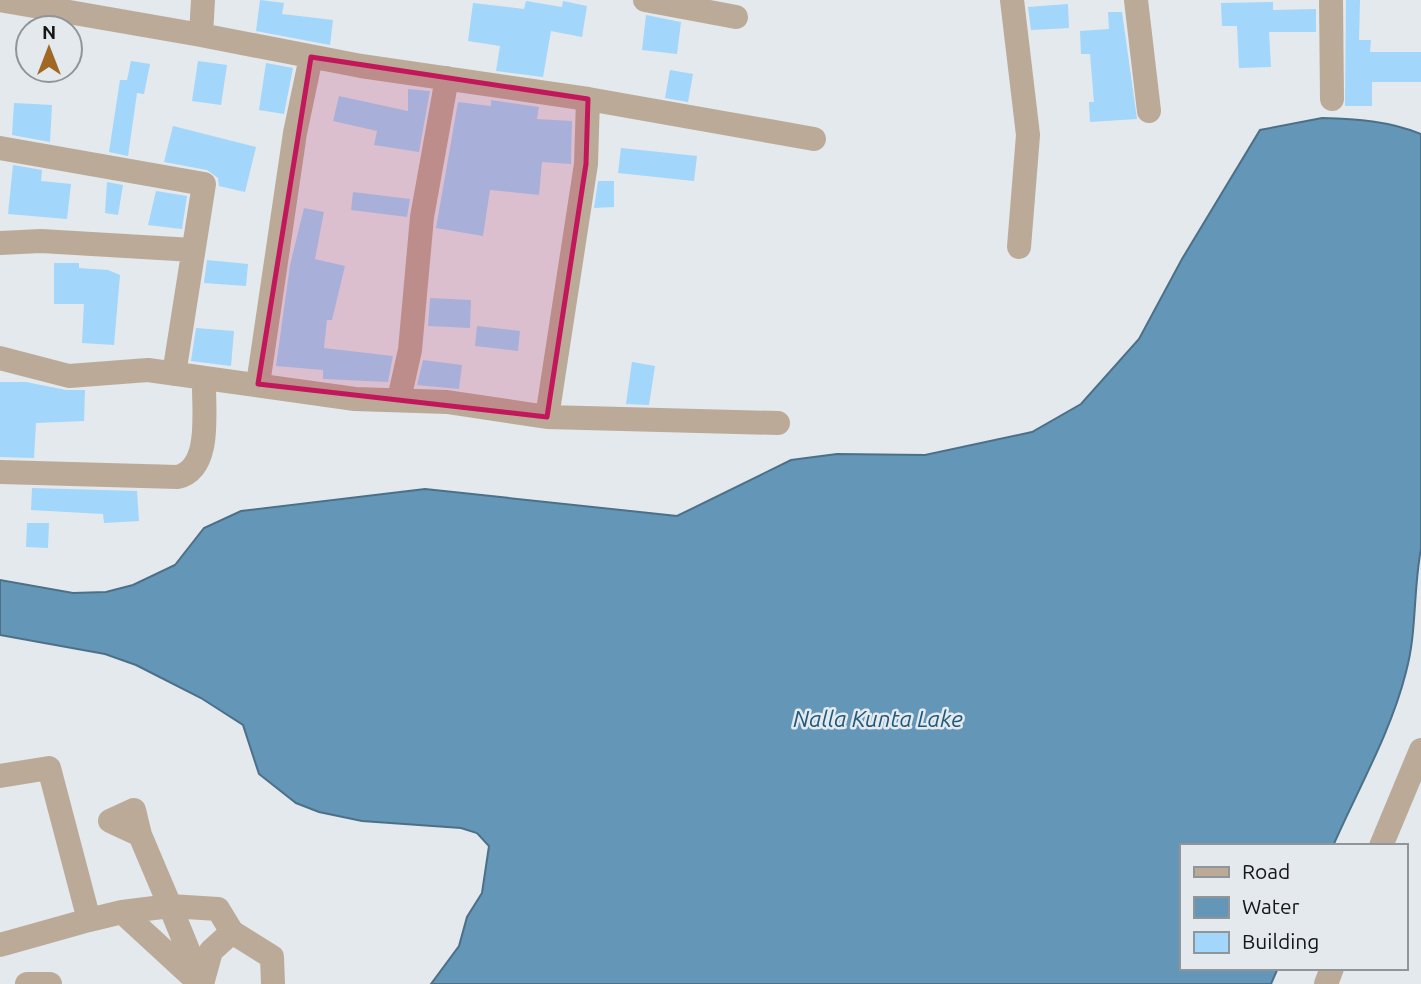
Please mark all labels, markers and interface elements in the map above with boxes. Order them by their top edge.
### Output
north arrow [14,14,84,84]
text: N [42,21,56,43]
water label: Nalla Kunta Lake [793,706,963,731]
legend [1180,844,1407,970]
text: Road [1242,859,1290,883]
text: Water [1242,894,1300,918]
text: Building [1242,929,1319,953]

